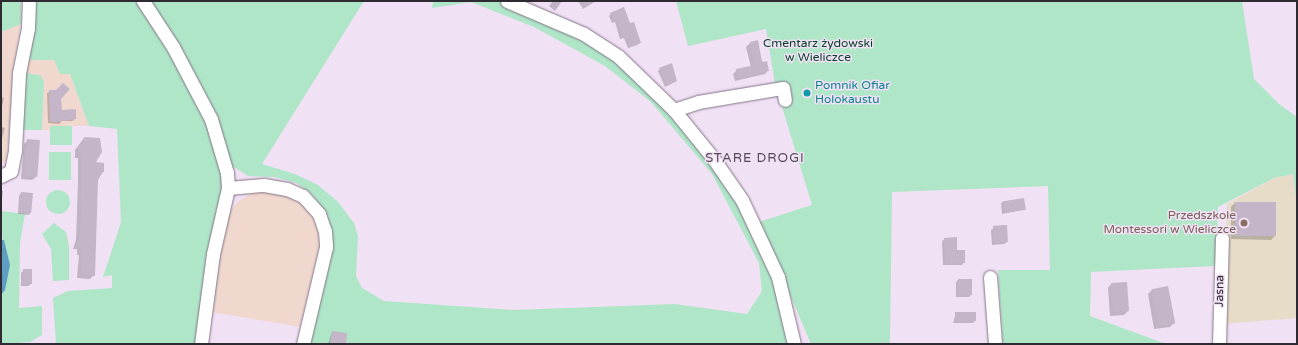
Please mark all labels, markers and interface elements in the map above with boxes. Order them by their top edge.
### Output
park label: Cmentarz żydowski w Wieliczce [763,37,873,65]
place label: Pomnik Ofiar Holokaustu [815,79,890,107]
marker: Pomnik Ofiar Holokaustu [802,88,812,98]
district label: STARE DROGI [705,150,805,166]
place label: Przedszkole Montessori w Wieliczce [1103,209,1236,237]
marker: Przedszkole Montessori w Wieliczce [1239,218,1249,228]
street label: Jasna [1213,275,1227,307]

